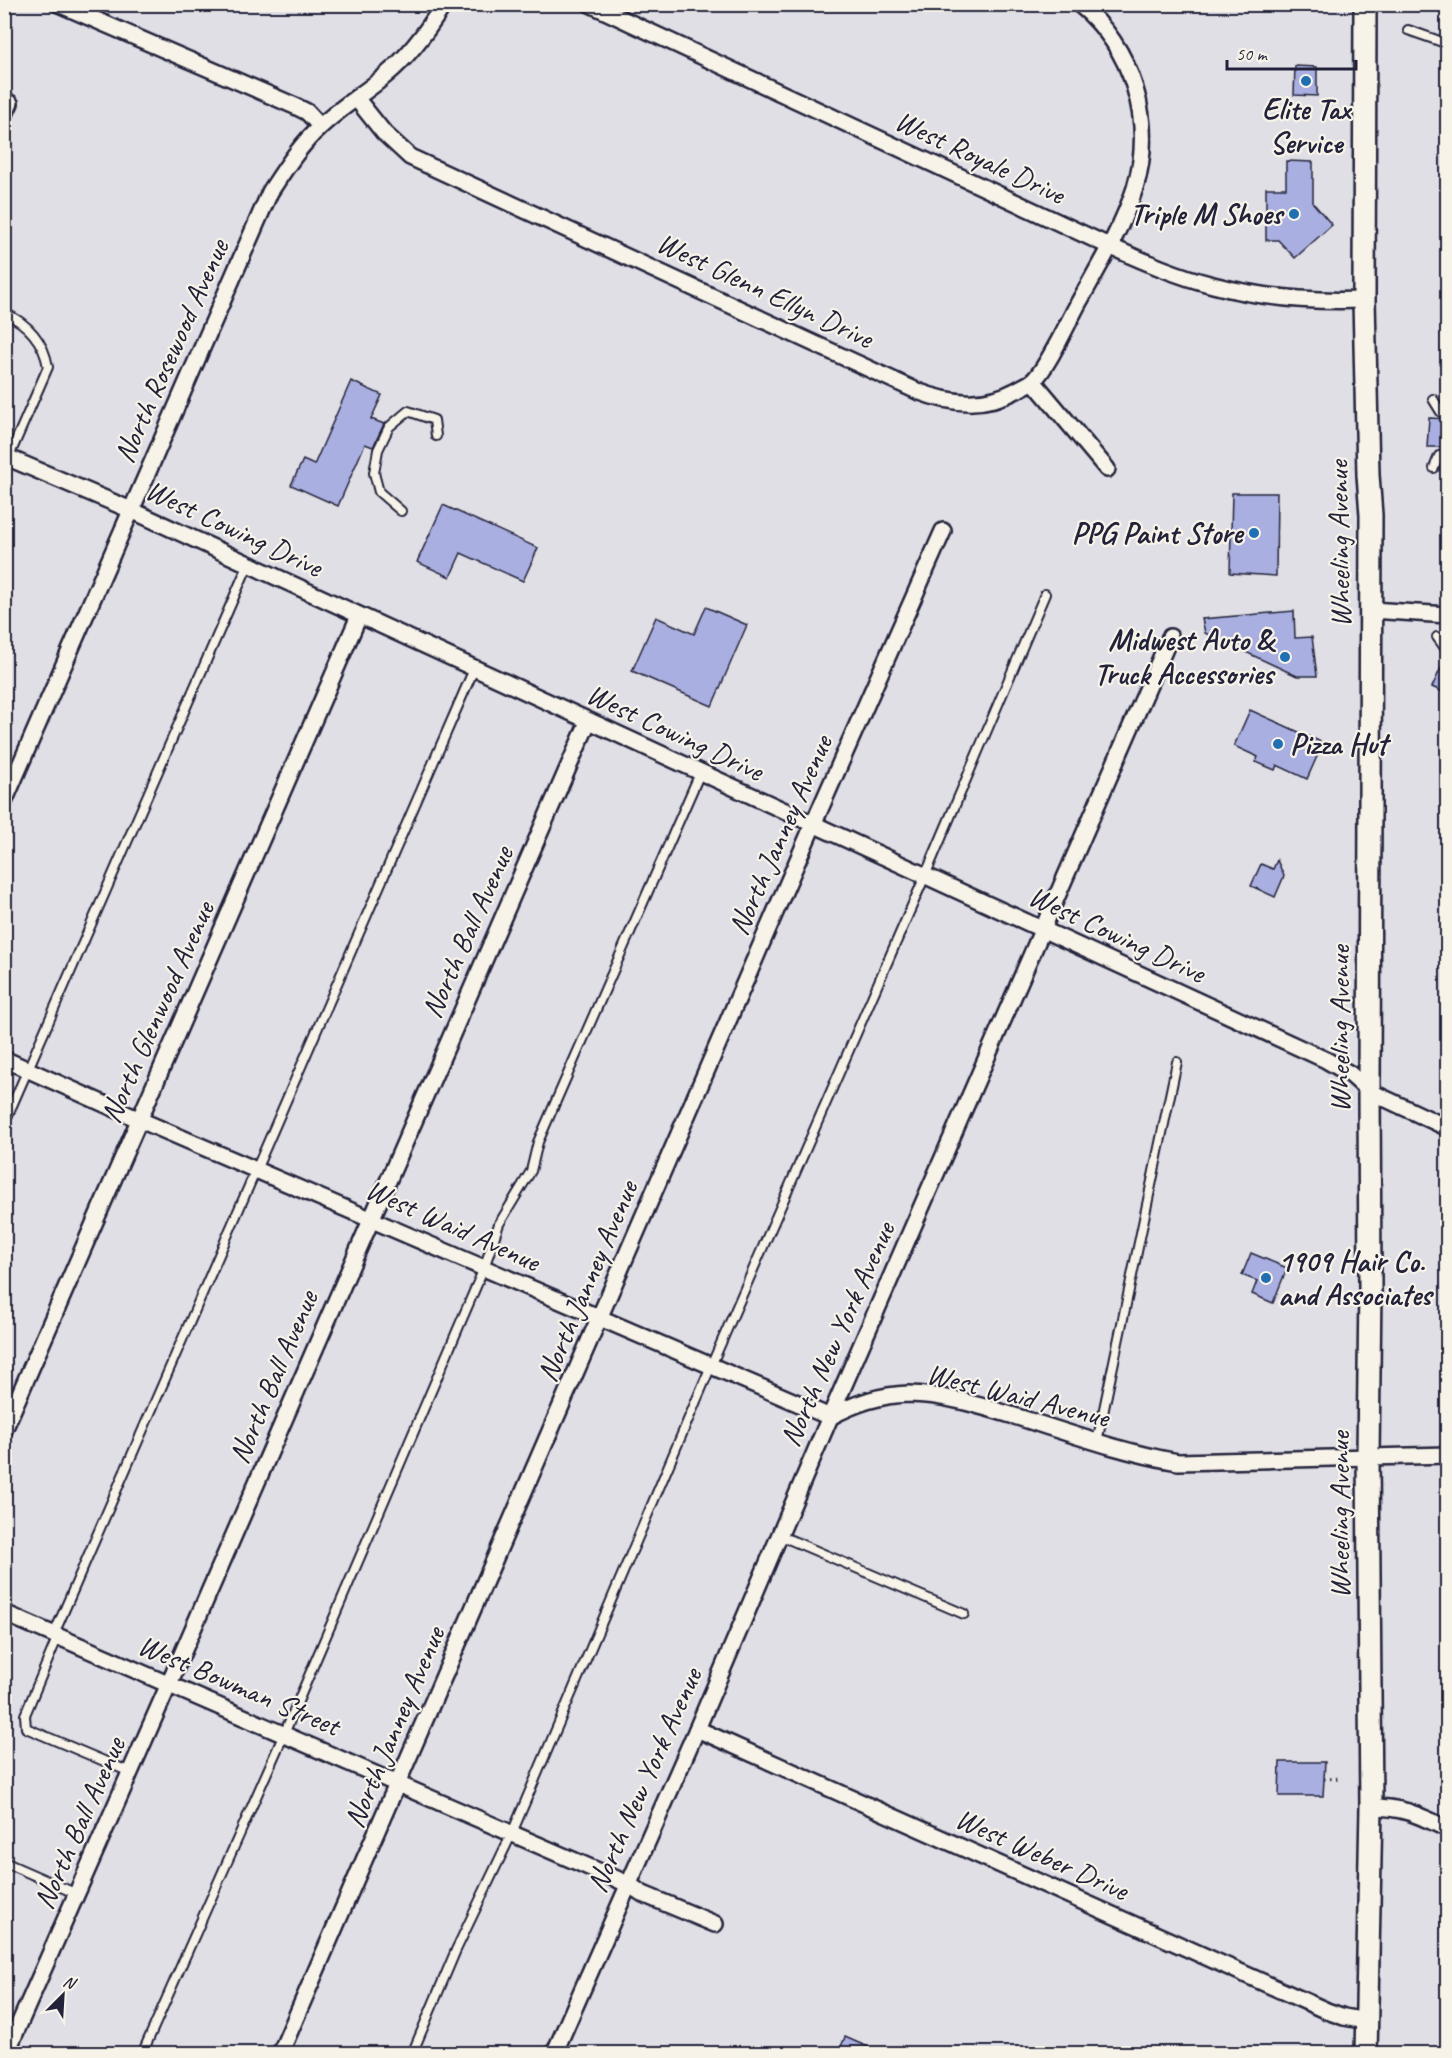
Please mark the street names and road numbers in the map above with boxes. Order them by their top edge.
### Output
street label: West Royale Drive [889,101,1073,214]
street label: West Glenn Ellyn Drive [651,223,881,358]
street label: North Rosewood Avenue [105,231,238,469]
street label: Wheeling Avenue [1319,458,1359,628]
street label: West Cowing Drive [140,471,330,586]
street label: West Cowing Drive [581,675,771,790]
street label: North Janney Avenue [719,727,842,941]
street label: North Ball Avenue [412,838,523,1024]
street label: West Cowing Drive [1023,877,1213,992]
street label: North Glenwood Avenue [91,893,224,1129]
street label: Wheeling Avenue [1320,943,1358,1113]
street label: West Waid Avenue [360,1170,548,1281]
street label: North Janney Avenue [528,1173,647,1387]
street label: North New York Avenue [771,1214,904,1452]
street label: North Ball Avenue [220,1283,327,1469]
street label: West Waid Avenue [923,1354,1115,1437]
street label: Wheeling Avenue [1320,1429,1358,1599]
street label: North Janney Avenue [335,1619,454,1833]
street label: West Bowman Street [133,1625,348,1746]
street label: North New York Avenue [578,1660,711,1898]
street label: North Ball Avenue [24,1729,135,1915]
street label: West Weber Drive [950,1799,1136,1910]

